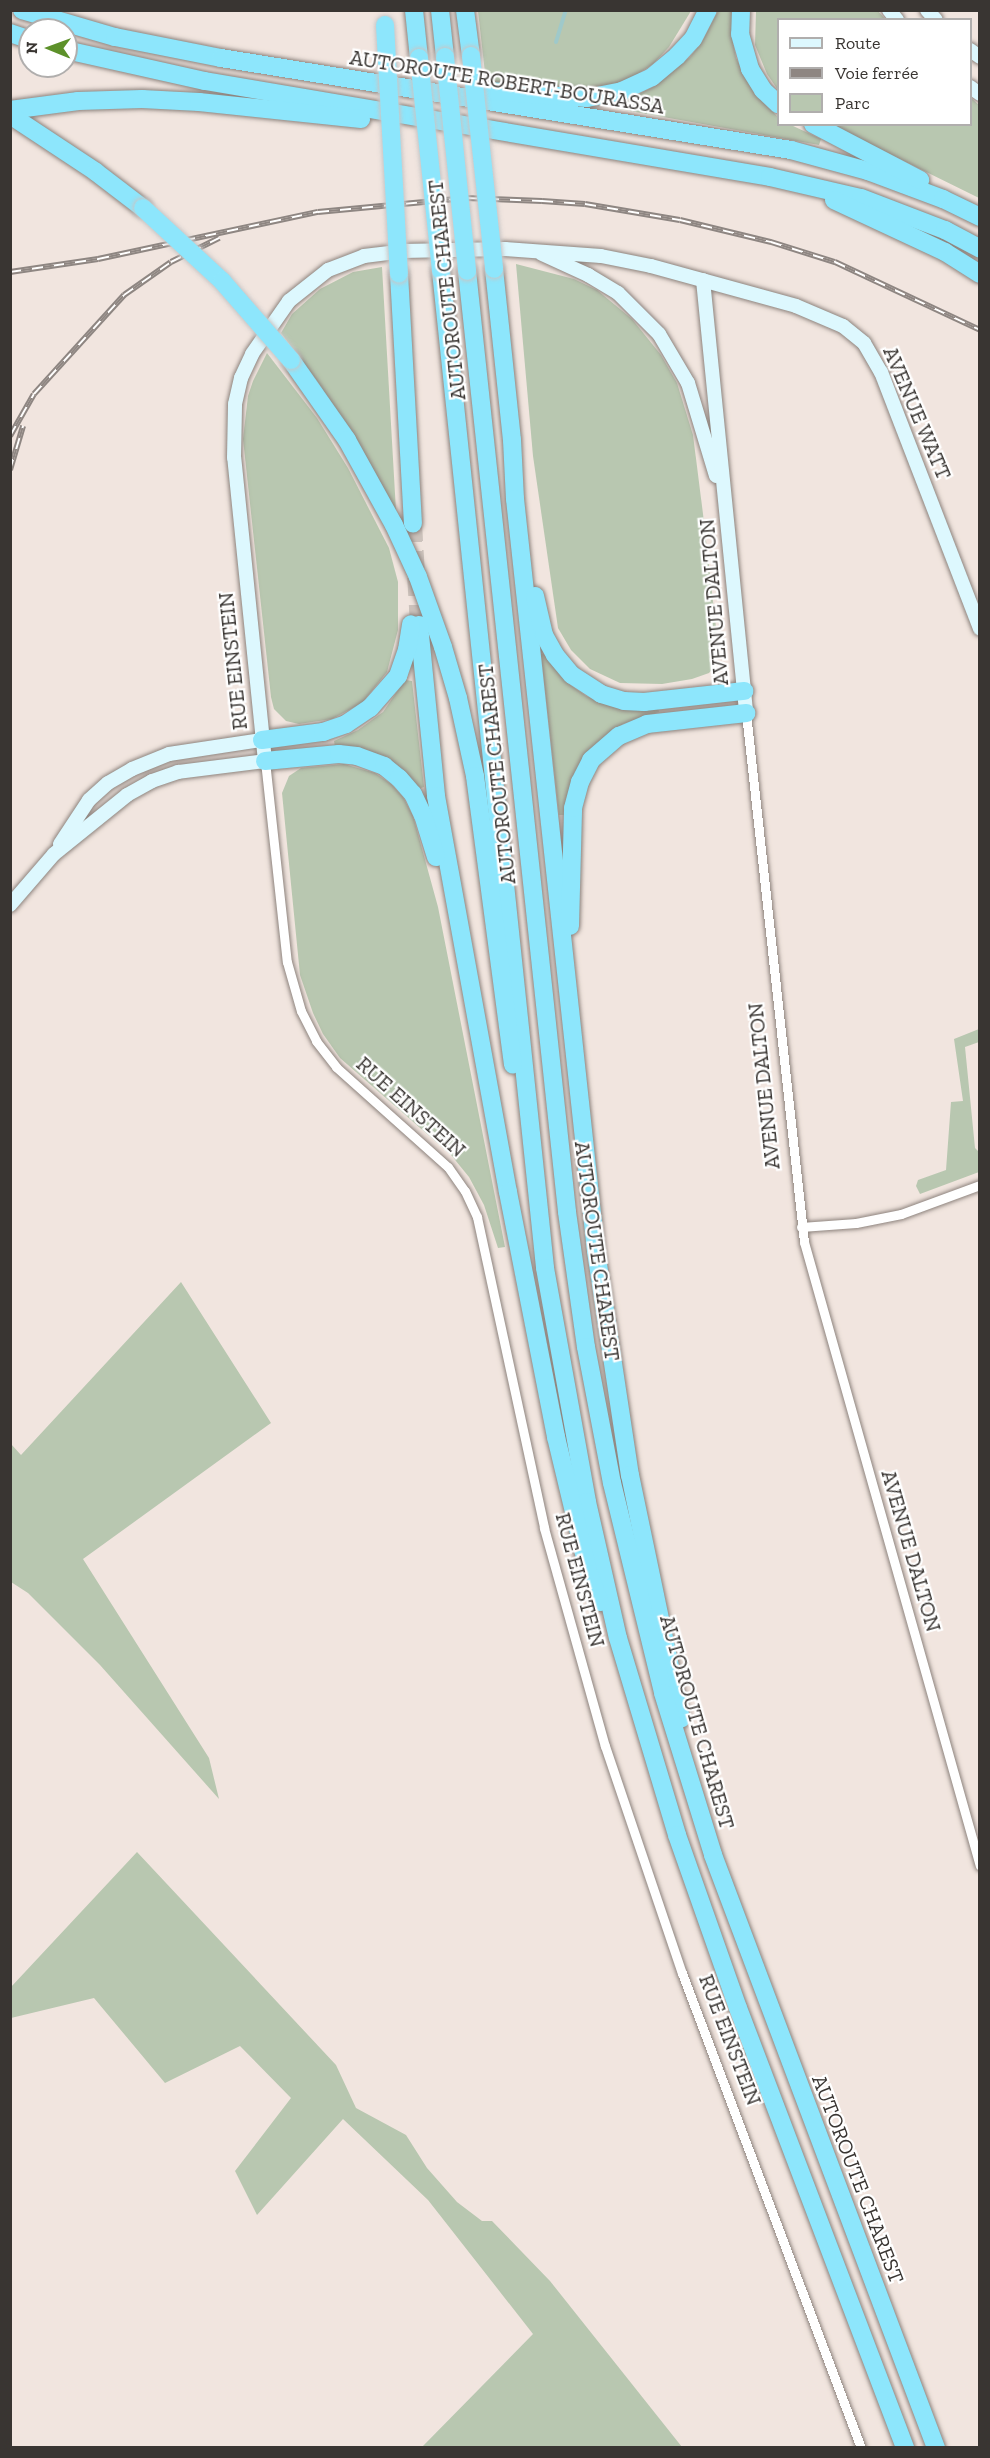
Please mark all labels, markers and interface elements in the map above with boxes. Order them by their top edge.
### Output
north arrow [18,18,78,78]
legend [777,18,972,126]
text: Route [835,32,880,54]
text: N [22,41,41,54]
street label: AUTOROUTE ROBERT-BOURASSA [348,45,666,119]
text: Voie ferrée [835,62,918,84]
text: Parc [835,92,870,114]
street label: AUTOROUTE CHAREST [423,179,471,401]
street label: AVENUE WATT [878,342,956,484]
street label: AVENUE DALTON [694,518,734,686]
street label: RUE EINSTEIN [213,591,253,731]
street label: AUTOROUTE CHAREST [473,663,521,885]
street label: AVENUE DALTON [743,1001,785,1171]
street label: RUE EINSTEIN [351,1051,471,1163]
street label: AUTOROUTE CHAREST [569,1140,625,1362]
street label: AVENUE DALTON [876,1467,946,1635]
street label: RUE EINSTEIN [550,1510,610,1650]
street label: AUTOROUTE CHAREST [654,1612,740,1832]
street label: RUE EINSTEIN [693,1971,767,2109]
street label: AUTOROUTE CHAREST [807,2071,909,2287]

